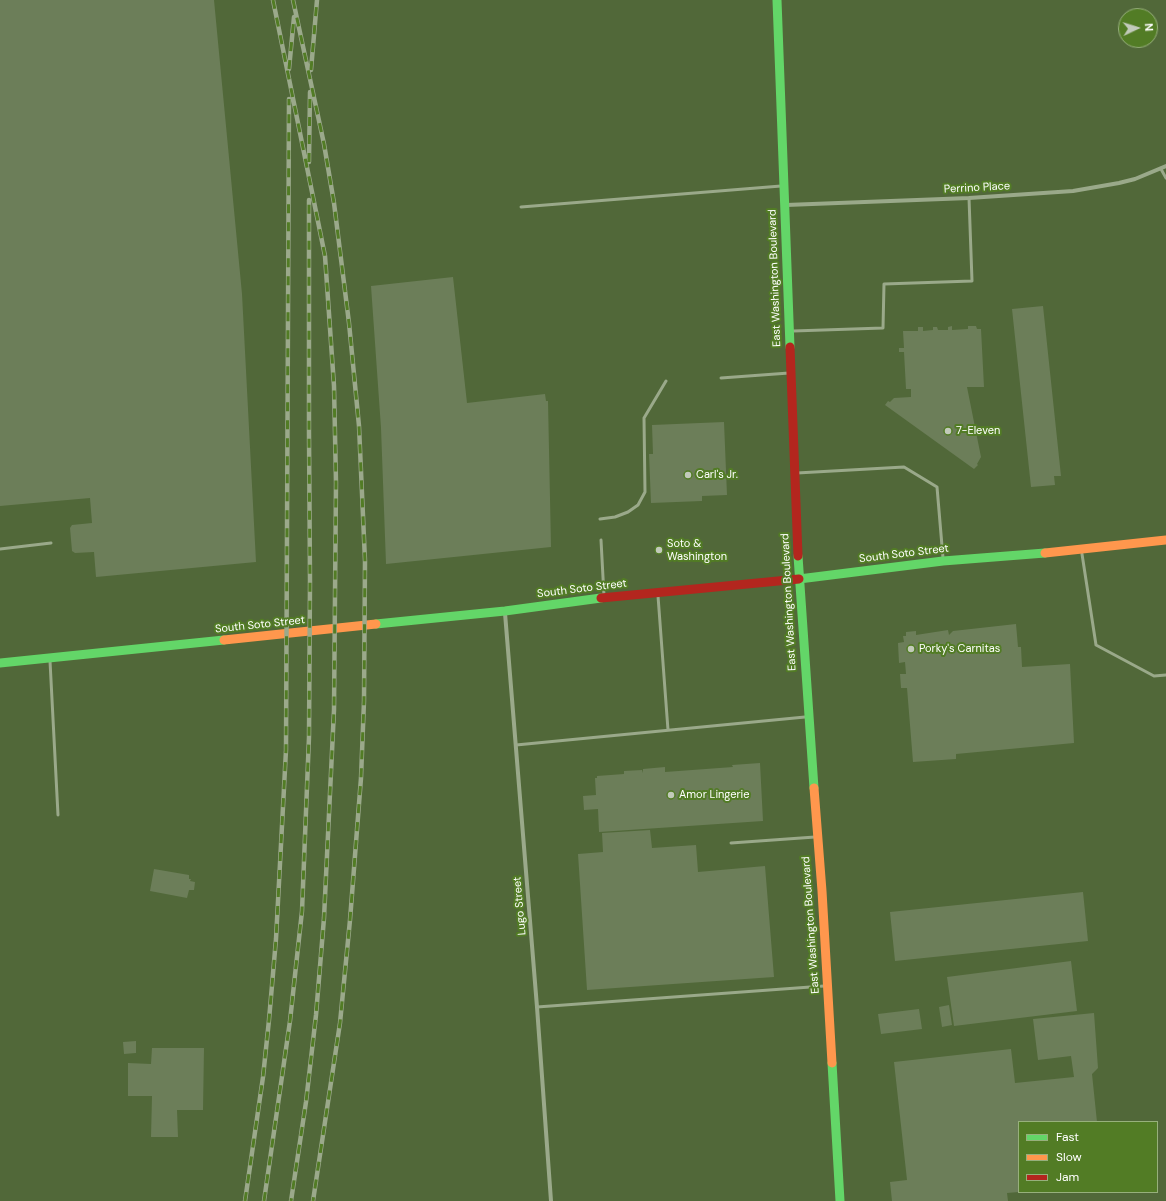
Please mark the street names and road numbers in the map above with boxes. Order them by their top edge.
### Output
street label: Perrino Place [944,180,1010,196]
street label: East Washington Boulevard [766,209,784,347]
street label: East Washington Boulevard [779,533,799,671]
street label: South Soto Street [858,542,950,566]
street label: South Soto Street [536,577,628,601]
street label: South Soto Street [214,614,306,636]
street label: East Washington Boulevard [800,856,822,994]
street label: Lugo Street [511,876,529,936]

